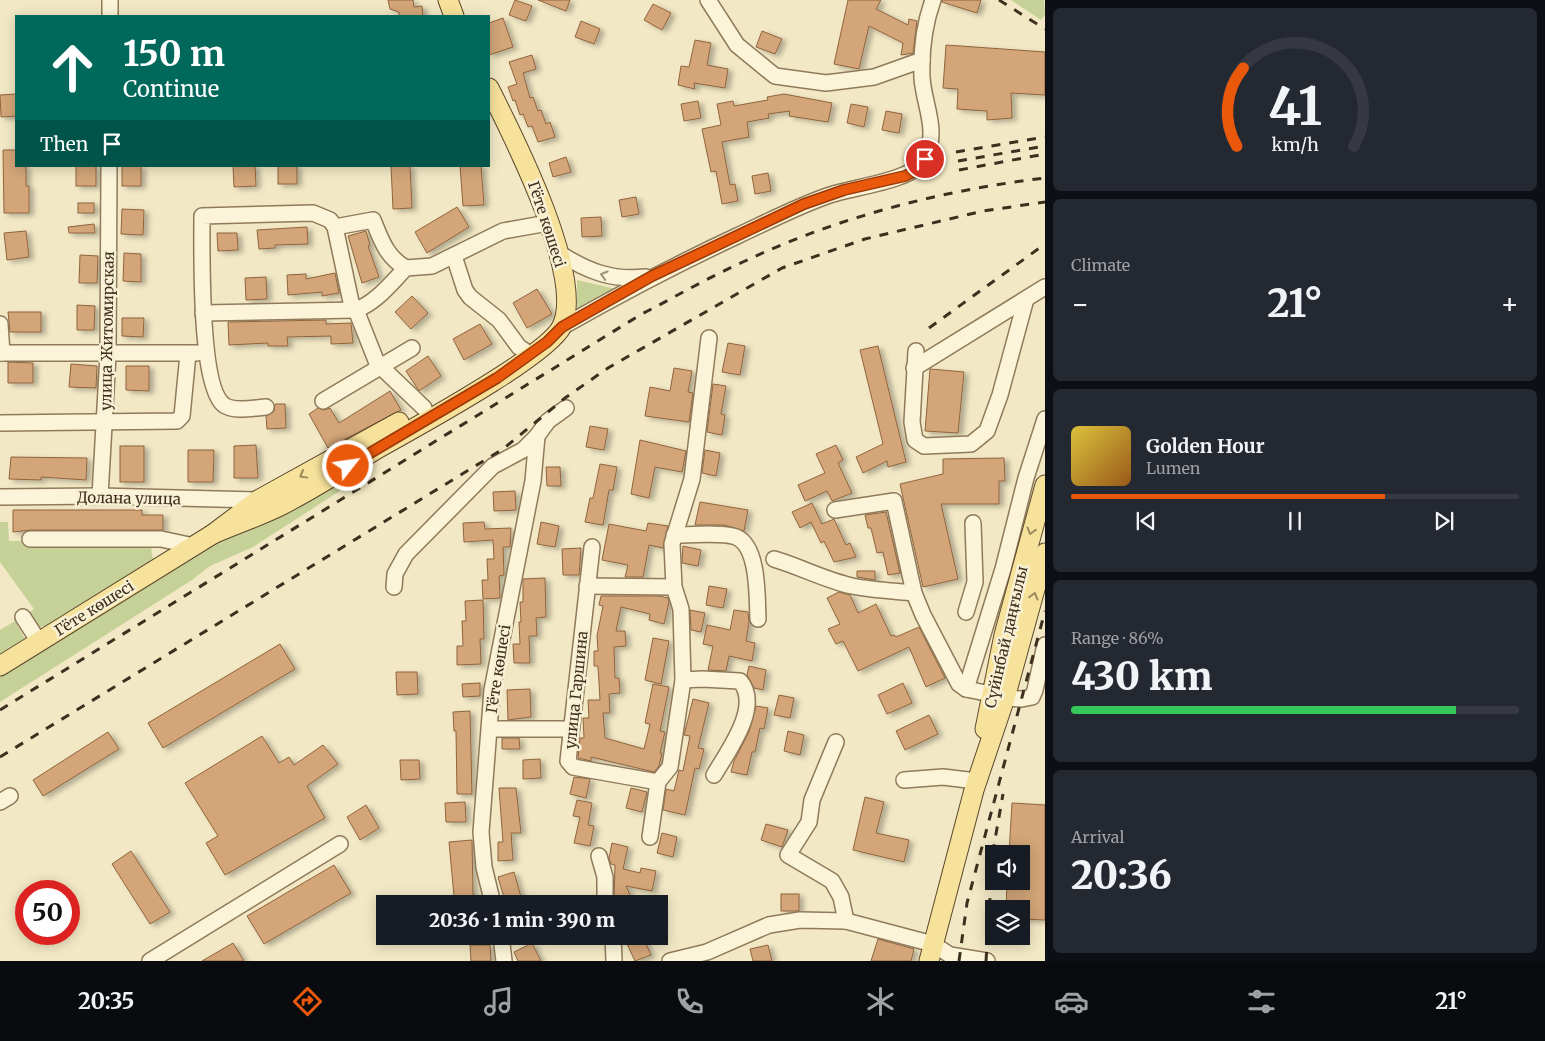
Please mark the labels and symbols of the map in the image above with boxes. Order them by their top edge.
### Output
pin [904,138,946,180]
street label: Гёте көшесі [524,178,570,270]
street label: улица Житомирская [96,251,118,411]
one-way arrow [601,270,609,280]
position arrow [321,439,373,491]
one-way arrow [299,469,308,479]
street label: Долана улица [77,488,181,508]
one-way arrow [1026,527,1037,536]
street label: Сүйінбай даңғылы [980,564,1032,710]
street label: Гёте көшесі [51,576,137,640]
one-way arrow [1028,593,1038,601]
street label: Гёте көшесі [482,623,514,715]
street label: улица Гаршина [560,630,592,750]
speed limit sign: 50 [15,880,80,945]

